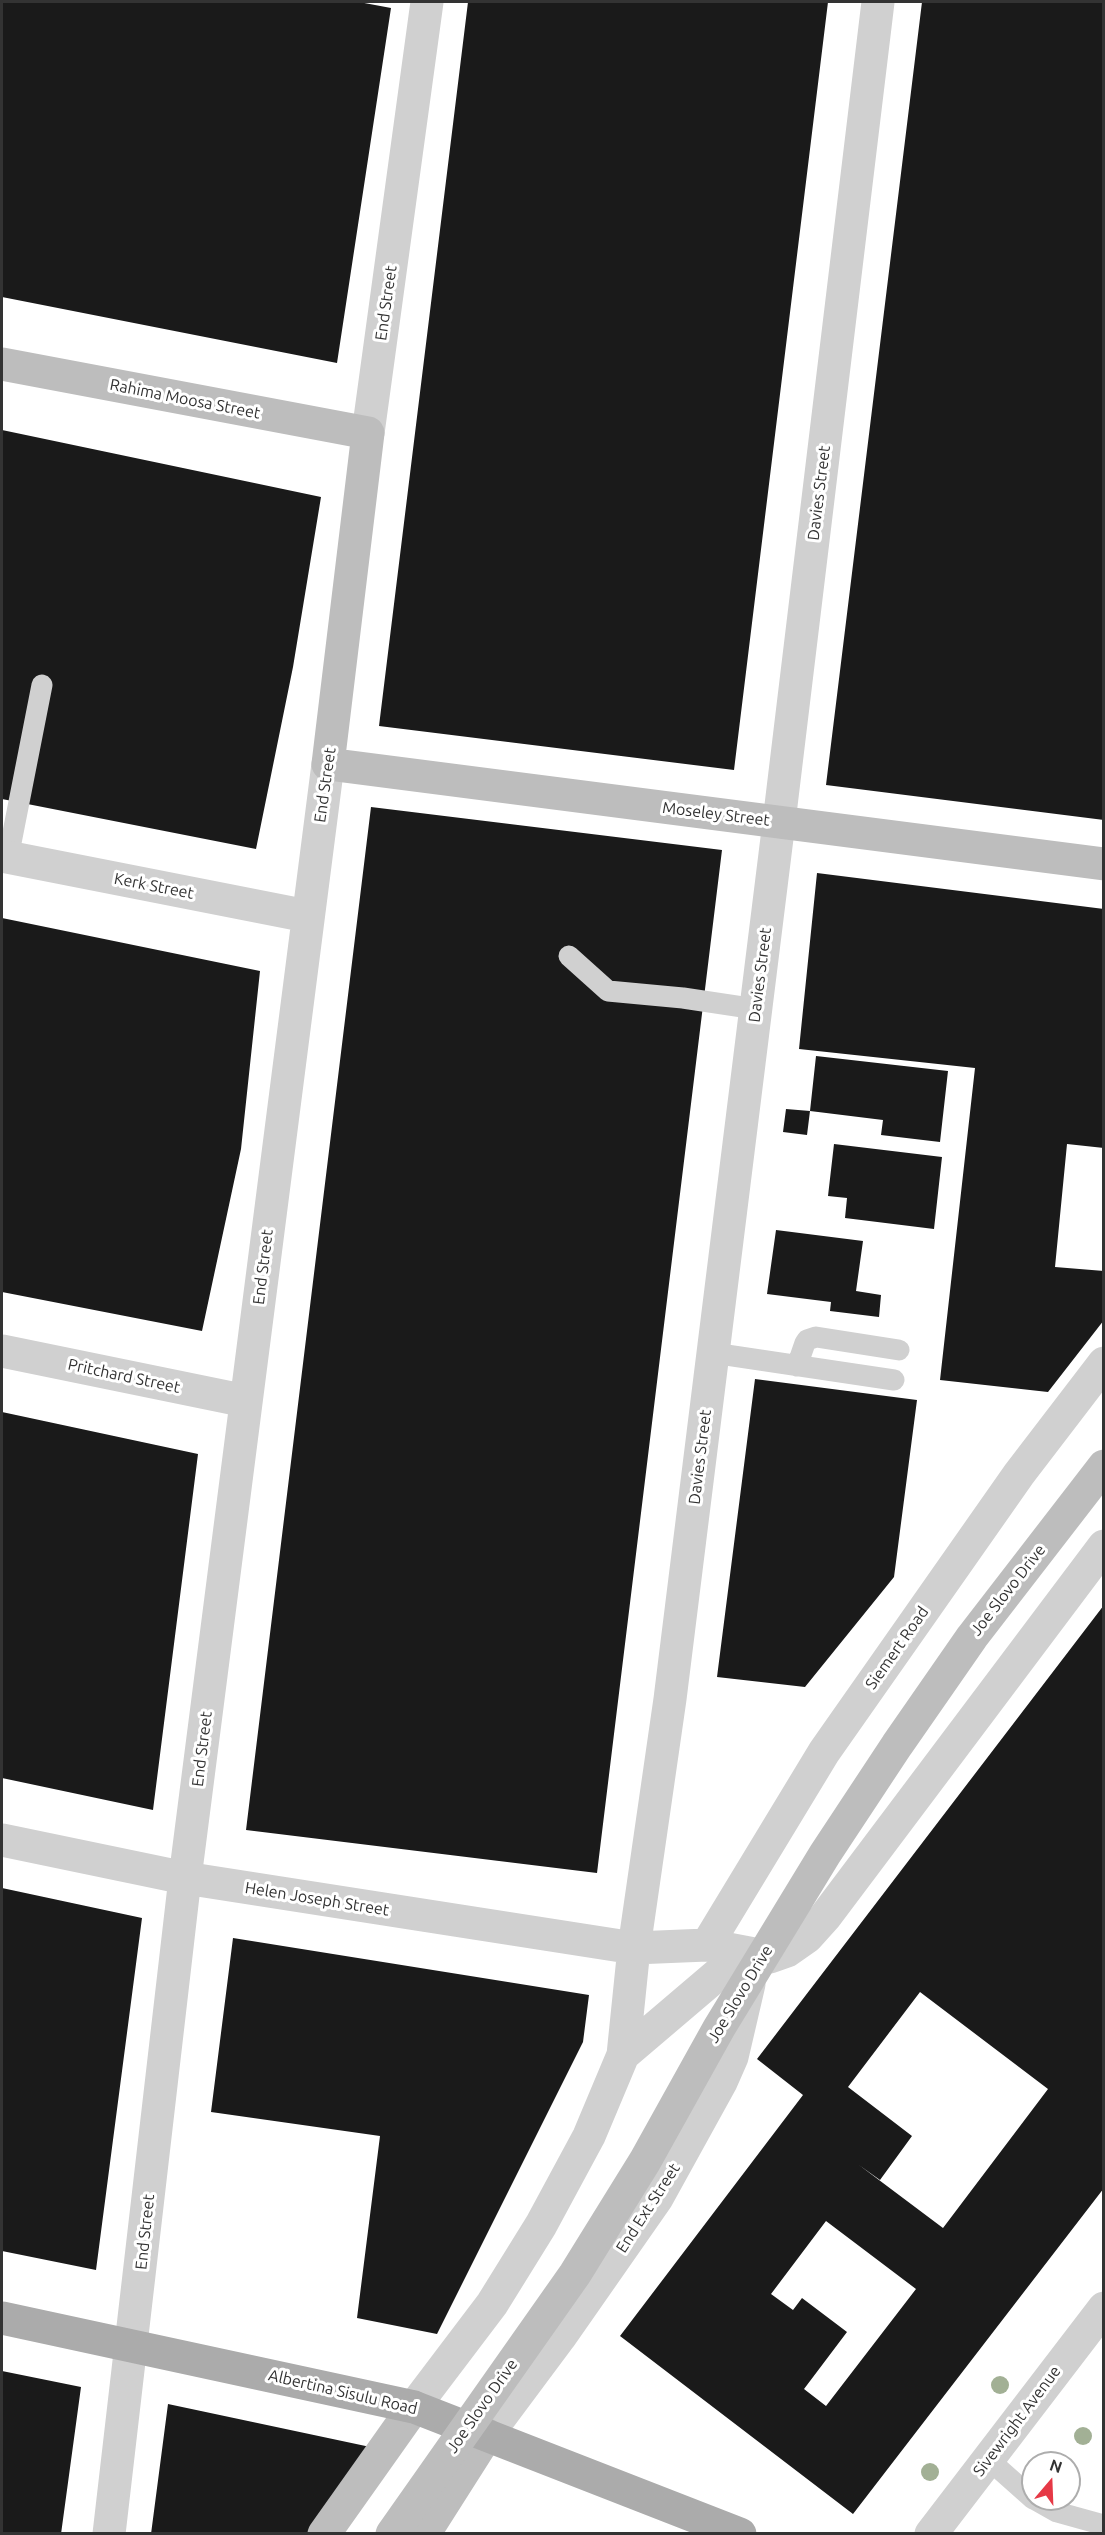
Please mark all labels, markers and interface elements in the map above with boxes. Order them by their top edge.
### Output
street label: End Street [371,264,401,342]
street label: Rahima Moosa Street [108,375,262,423]
street label: Davies Street [804,445,834,541]
street label: End Street [310,746,340,824]
street label: Moseley Street [661,798,771,830]
street label: Kerk Street [112,869,196,903]
street label: Davies Street [745,927,775,1023]
street label: End Street [249,1228,277,1306]
street label: Pritchard Street [66,1355,182,1397]
street label: Davies Street [685,1409,715,1505]
street label: Joe Slovo Drive [966,1541,1050,1639]
street label: Siemert Road [861,1603,933,1693]
street label: End Street [188,1710,216,1788]
street label: Helen Joseph Street [244,1878,390,1920]
street label: Joe Slovo Drive [703,1942,777,2046]
street label: End Ext Street [612,2160,684,2256]
street label: End Street [131,2193,159,2271]
street label: Joe Slovo Drive [443,2355,521,2457]
street label: Sivewright Avenue [969,2362,1065,2480]
street label: Albertina Sisulu Road [267,2366,419,2418]
north arrow [1021,2451,1081,2511]
text: N [1048,2455,1065,2476]

